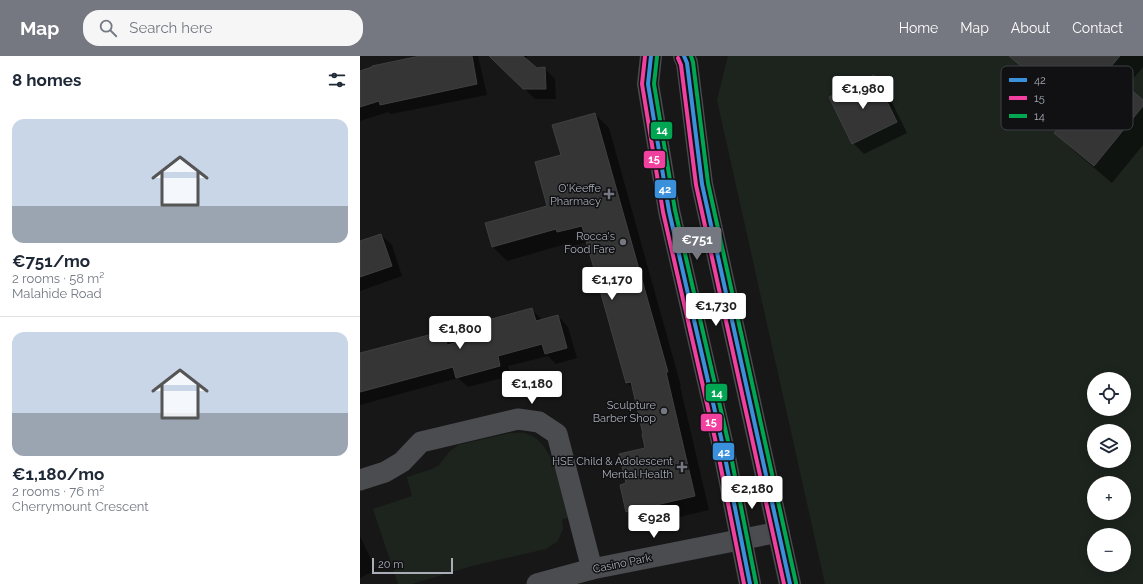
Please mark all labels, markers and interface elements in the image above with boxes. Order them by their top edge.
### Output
search box [83,10,363,46]
text: Map [20,17,59,39]
icon: search [97,17,119,39]
text: Search here [129,19,213,37]
text: Home [899,20,938,36]
text: Map [960,20,989,36]
text: About [1011,20,1050,36]
text: Contact [1072,20,1123,36]
legend [1001,66,1133,130]
icon: filters [326,69,348,91]
text: 8 homes [12,70,81,90]
text: 42 [1034,74,1046,87]
pin: €1,980 [830,76,896,110]
text: €1,980 [841,81,885,96]
text: 15 [1034,92,1045,105]
text: 14 [1034,110,1045,123]
line badge: 14 [650,121,673,140]
text: 14 [656,124,668,137]
icon: home [144,145,216,217]
line badge: 15 [643,150,666,169]
text: 15 [648,153,660,166]
line badge: 42 [654,179,677,199]
place label: O'Keeffe Pharmacy [550,182,602,208]
text: 42 [659,183,671,196]
marker: O'Keeffe Pharmacy [604,189,614,199]
pin: €751 [673,227,721,261]
place label: Rocca's Food Fare [564,230,616,256]
text: €751 [681,232,713,247]
marker: Rocca's Food Fare [618,237,628,247]
text: €751/mo [12,251,90,271]
pin: €1,170 [579,267,645,301]
text: 2 rooms · 58 m² [12,271,104,286]
text: €1,170 [591,272,633,287]
text: Malahide Road [12,286,102,301]
pin: €1,730 [683,293,749,327]
text: €1,730 [695,298,737,313]
pin: €1,800 [427,316,493,350]
text: €1,800 [438,321,482,336]
icon: home [144,358,216,430]
pin: €1,180 [499,371,565,405]
map controls [1087,372,1131,572]
button: locate [1087,372,1131,416]
text: €1,180 [511,376,553,391]
line badge: 14 [705,383,728,402]
text: 14 [711,387,723,400]
place label: Sculpture Barber Shop [593,399,657,425]
marker: Sculpture Barber Shop [659,406,669,416]
line badge: 15 [700,413,723,432]
text: 15 [705,416,717,429]
button: layers [1087,424,1131,468]
line badge: 42 [712,442,735,461]
text: 42 [718,446,730,459]
place label: HSE Child & Adolescent Mental Health [552,455,673,481]
marker: HSE Child & Adolescent Mental Health [676,461,688,473]
text: €1,180/mo [12,464,104,484]
pin: €2,180 [719,476,785,510]
button: + [1087,476,1131,520]
text: €2,180 [731,481,773,496]
text: 2 rooms · 76 m² [12,484,104,499]
text: Cherrymount Crescent [12,499,149,514]
pin: €928 [630,505,678,539]
text: €928 [637,510,671,525]
button: − [1087,528,1131,572]
street label: Casino Park [592,551,653,576]
scale bar [372,556,453,575]
text: 20 m [378,558,403,571]

